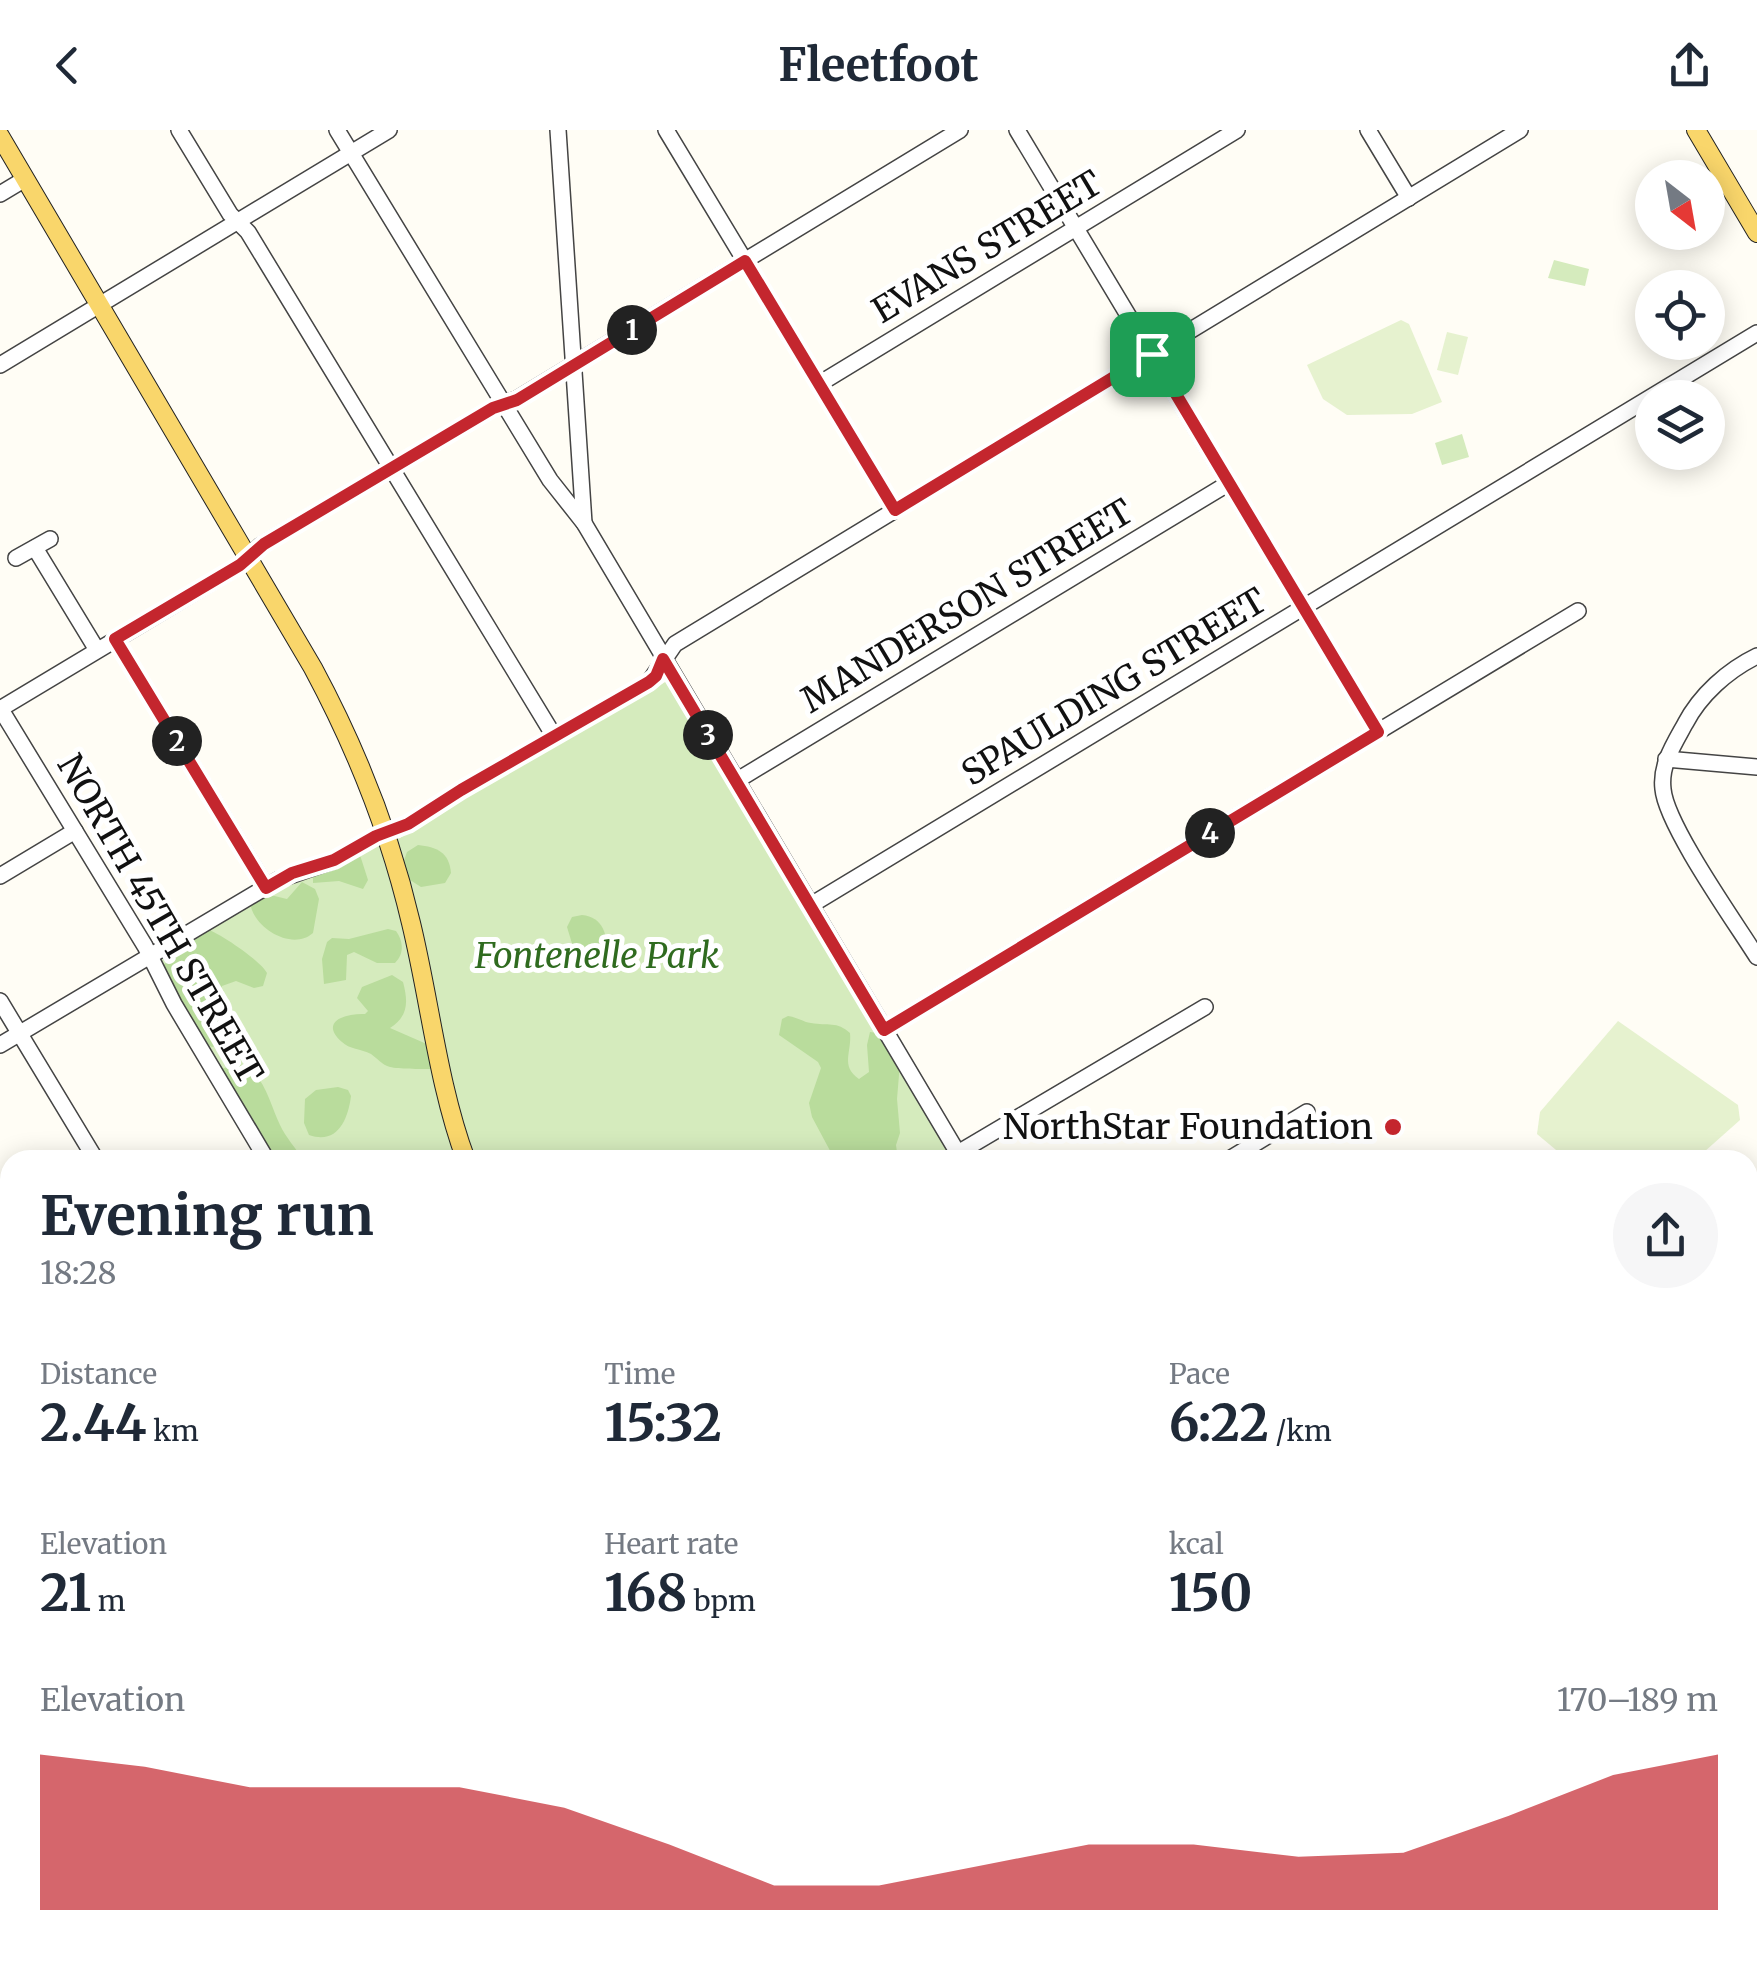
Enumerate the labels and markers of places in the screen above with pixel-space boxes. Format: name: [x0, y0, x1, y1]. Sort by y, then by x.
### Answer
pin: 1: [607, 305, 657, 355]
pin: [1110, 312, 1195, 397]
pin: 3: [683, 710, 733, 760]
pin: 2: [152, 716, 202, 766]
pin: 4: [1185, 808, 1235, 858]
place label: NorthStar Foundation: [1003, 1105, 1373, 1149]
marker: NorthStar Foundation: [1382, 1116, 1404, 1138]

